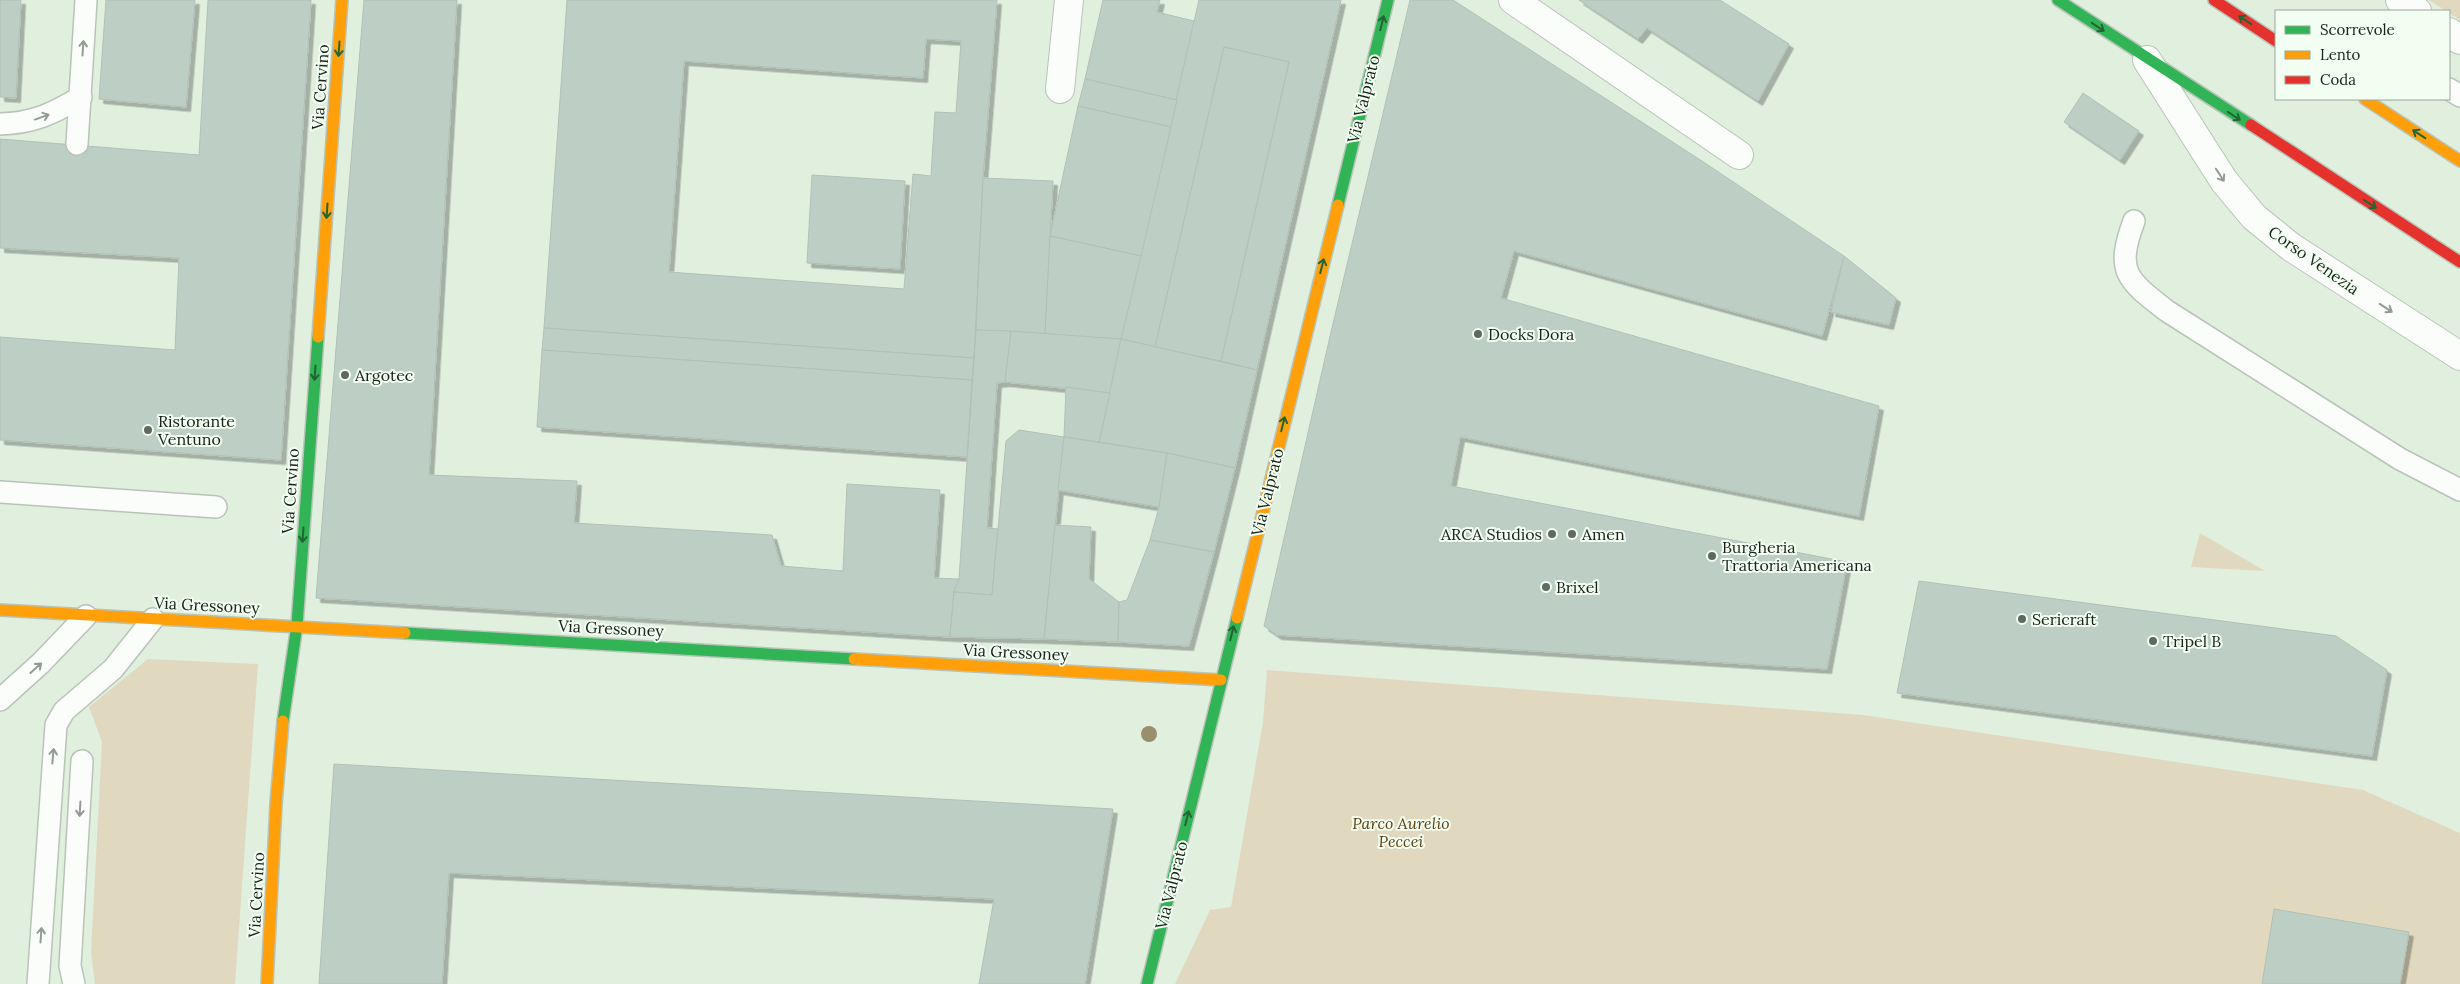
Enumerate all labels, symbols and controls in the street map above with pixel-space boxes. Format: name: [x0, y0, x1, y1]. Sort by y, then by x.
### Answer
legend: [2275, 10, 2450, 100]
one-way arrow: [2238, 15, 2252, 26]
one-way arrow: [1378, 16, 1387, 32]
text: Scorrevole: [2320, 20, 2395, 39]
one-way arrow: [2091, 22, 2105, 32]
one-way arrow: [334, 40, 343, 56]
one-way arrow: [79, 41, 88, 57]
street label: Via Cervino: [307, 44, 333, 131]
text: Lento: [2320, 45, 2361, 64]
street label: Via Valprato: [1342, 53, 1384, 146]
text: Coda: [2320, 70, 2356, 89]
one-way arrow: [2227, 111, 2241, 122]
one-way arrow: [34, 112, 50, 121]
one-way arrow: [2413, 129, 2427, 139]
one-way arrow: [2215, 167, 2225, 181]
one-way arrow: [2363, 200, 2377, 210]
one-way arrow: [322, 202, 332, 218]
street label: Corso Venezia: [2265, 221, 2363, 299]
one-way arrow: [1318, 258, 1327, 274]
one-way arrow: [2379, 303, 2393, 313]
place label: Docks Dora: [1488, 324, 1574, 344]
marker: Docks Dora: [1472, 328, 1484, 340]
one-way arrow: [311, 364, 320, 380]
place label: Argotec: [354, 365, 413, 385]
marker: Argotec: [339, 369, 351, 381]
place label: Ristorante Ventuno: [157, 411, 235, 449]
one-way arrow: [1279, 416, 1289, 432]
marker: Ristorante Ventuno: [142, 424, 154, 436]
street label: Via Valprato: [1246, 446, 1288, 539]
street label: Via Cervino: [277, 448, 303, 535]
place label: ARCA Studios: [1440, 524, 1542, 544]
place label: Amen: [1581, 524, 1625, 544]
one-way arrow: [299, 527, 308, 543]
marker: ARCA Studios: [1546, 528, 1558, 540]
marker: Amen: [1566, 528, 1578, 540]
place label: Burgheria Trattoria Americana: [1722, 537, 1872, 575]
marker: Burgheria Trattoria Americana: [1706, 550, 1718, 562]
place label: Brixel: [1556, 577, 1599, 597]
marker: Brixel: [1540, 581, 1552, 593]
street label: Via Gressoney: [153, 592, 261, 618]
place label: Sericraft: [2032, 609, 2097, 629]
marker: Sericraft: [2016, 613, 2028, 625]
street label: Via Gressoney: [557, 615, 665, 641]
one-way arrow: [1228, 625, 1237, 641]
place label: Tripel B: [2163, 631, 2221, 651]
marker: Tripel B: [2147, 635, 2159, 647]
street label: Via Gressoney: [962, 639, 1070, 665]
one-way arrow: [30, 662, 43, 674]
one-way arrow: [48, 748, 58, 764]
one-way arrow: [75, 801, 84, 817]
one-way arrow: [1183, 810, 1192, 826]
park label: Parco Aurelio Peccei: [1352, 813, 1450, 851]
street label: Via Valprato: [1150, 839, 1192, 932]
street label: Via Cervino: [244, 852, 268, 939]
one-way arrow: [36, 928, 45, 944]

